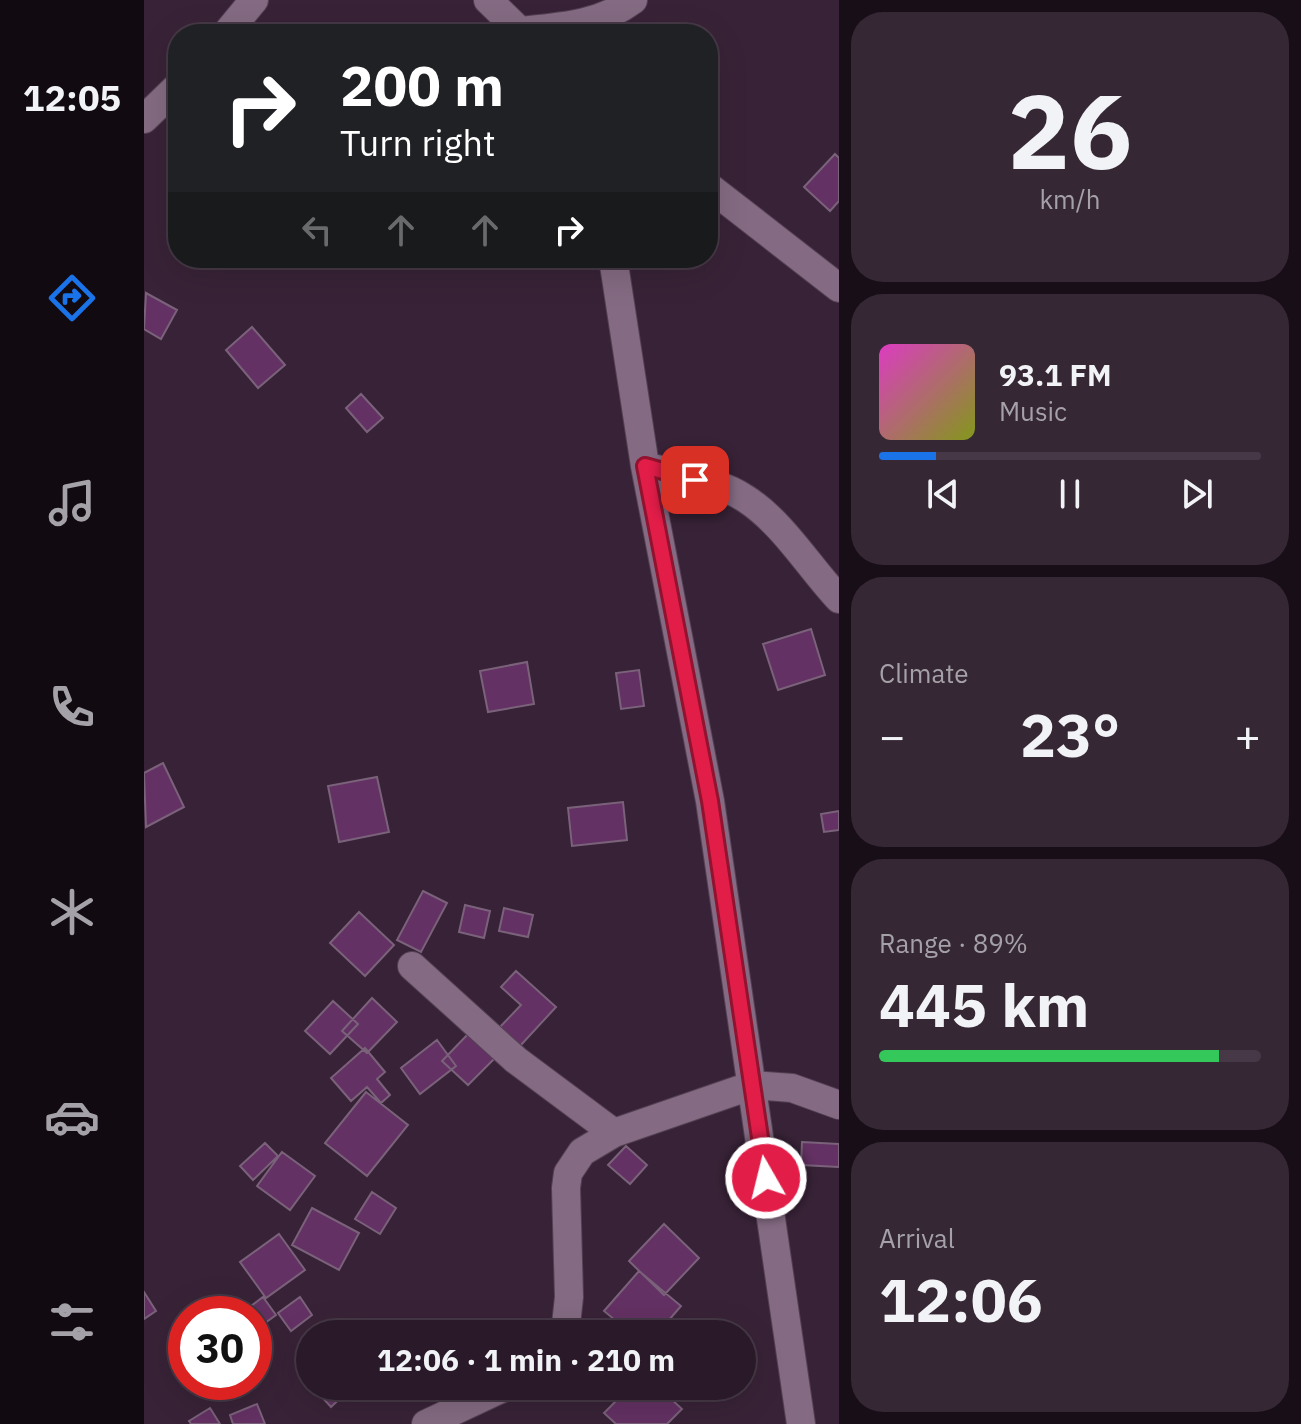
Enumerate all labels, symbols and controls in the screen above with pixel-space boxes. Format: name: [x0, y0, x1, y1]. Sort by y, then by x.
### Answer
text: 200 m: [340, 49, 504, 121]
icon: right: [208, 56, 312, 160]
text: 26: [1008, 62, 1132, 198]
text: 12:05: [23, 74, 121, 121]
text: Turn right: [340, 119, 496, 166]
text: km/h: [1039, 182, 1101, 216]
icon: left: [295, 208, 339, 252]
icon: ahead: [379, 208, 423, 252]
icon: ahead: [463, 208, 507, 252]
icon: right: [547, 208, 591, 252]
icon: directions: [44, 270, 100, 326]
text: 93.1 FM: [999, 355, 1112, 394]
text: Music: [999, 394, 1067, 428]
pin: [661, 446, 729, 514]
icon: arrive: [673, 458, 717, 502]
icon: previous: [921, 472, 965, 516]
icon: pause: [1048, 472, 1092, 516]
icon: next: [1175, 472, 1219, 516]
icon: music: [44, 475, 100, 531]
text: Climate: [879, 656, 969, 690]
icon: phone: [44, 679, 100, 735]
text: 23°: [1020, 695, 1120, 774]
text: −: [879, 707, 905, 764]
text: +: [1235, 707, 1261, 764]
icon: climate: [44, 884, 100, 940]
text: Range · 89%: [879, 926, 1028, 960]
text: 445 km: [879, 965, 1089, 1044]
icon: car: [44, 1089, 100, 1145]
position arrow: [724, 1136, 808, 1220]
text: Arrival: [879, 1221, 955, 1255]
text: 12:06: [879, 1260, 1043, 1339]
icon: filters: [44, 1294, 100, 1350]
speed limit sign: 30: [168, 1296, 272, 1400]
text: 12:06 · 1 min · 210 m: [377, 1340, 675, 1379]

